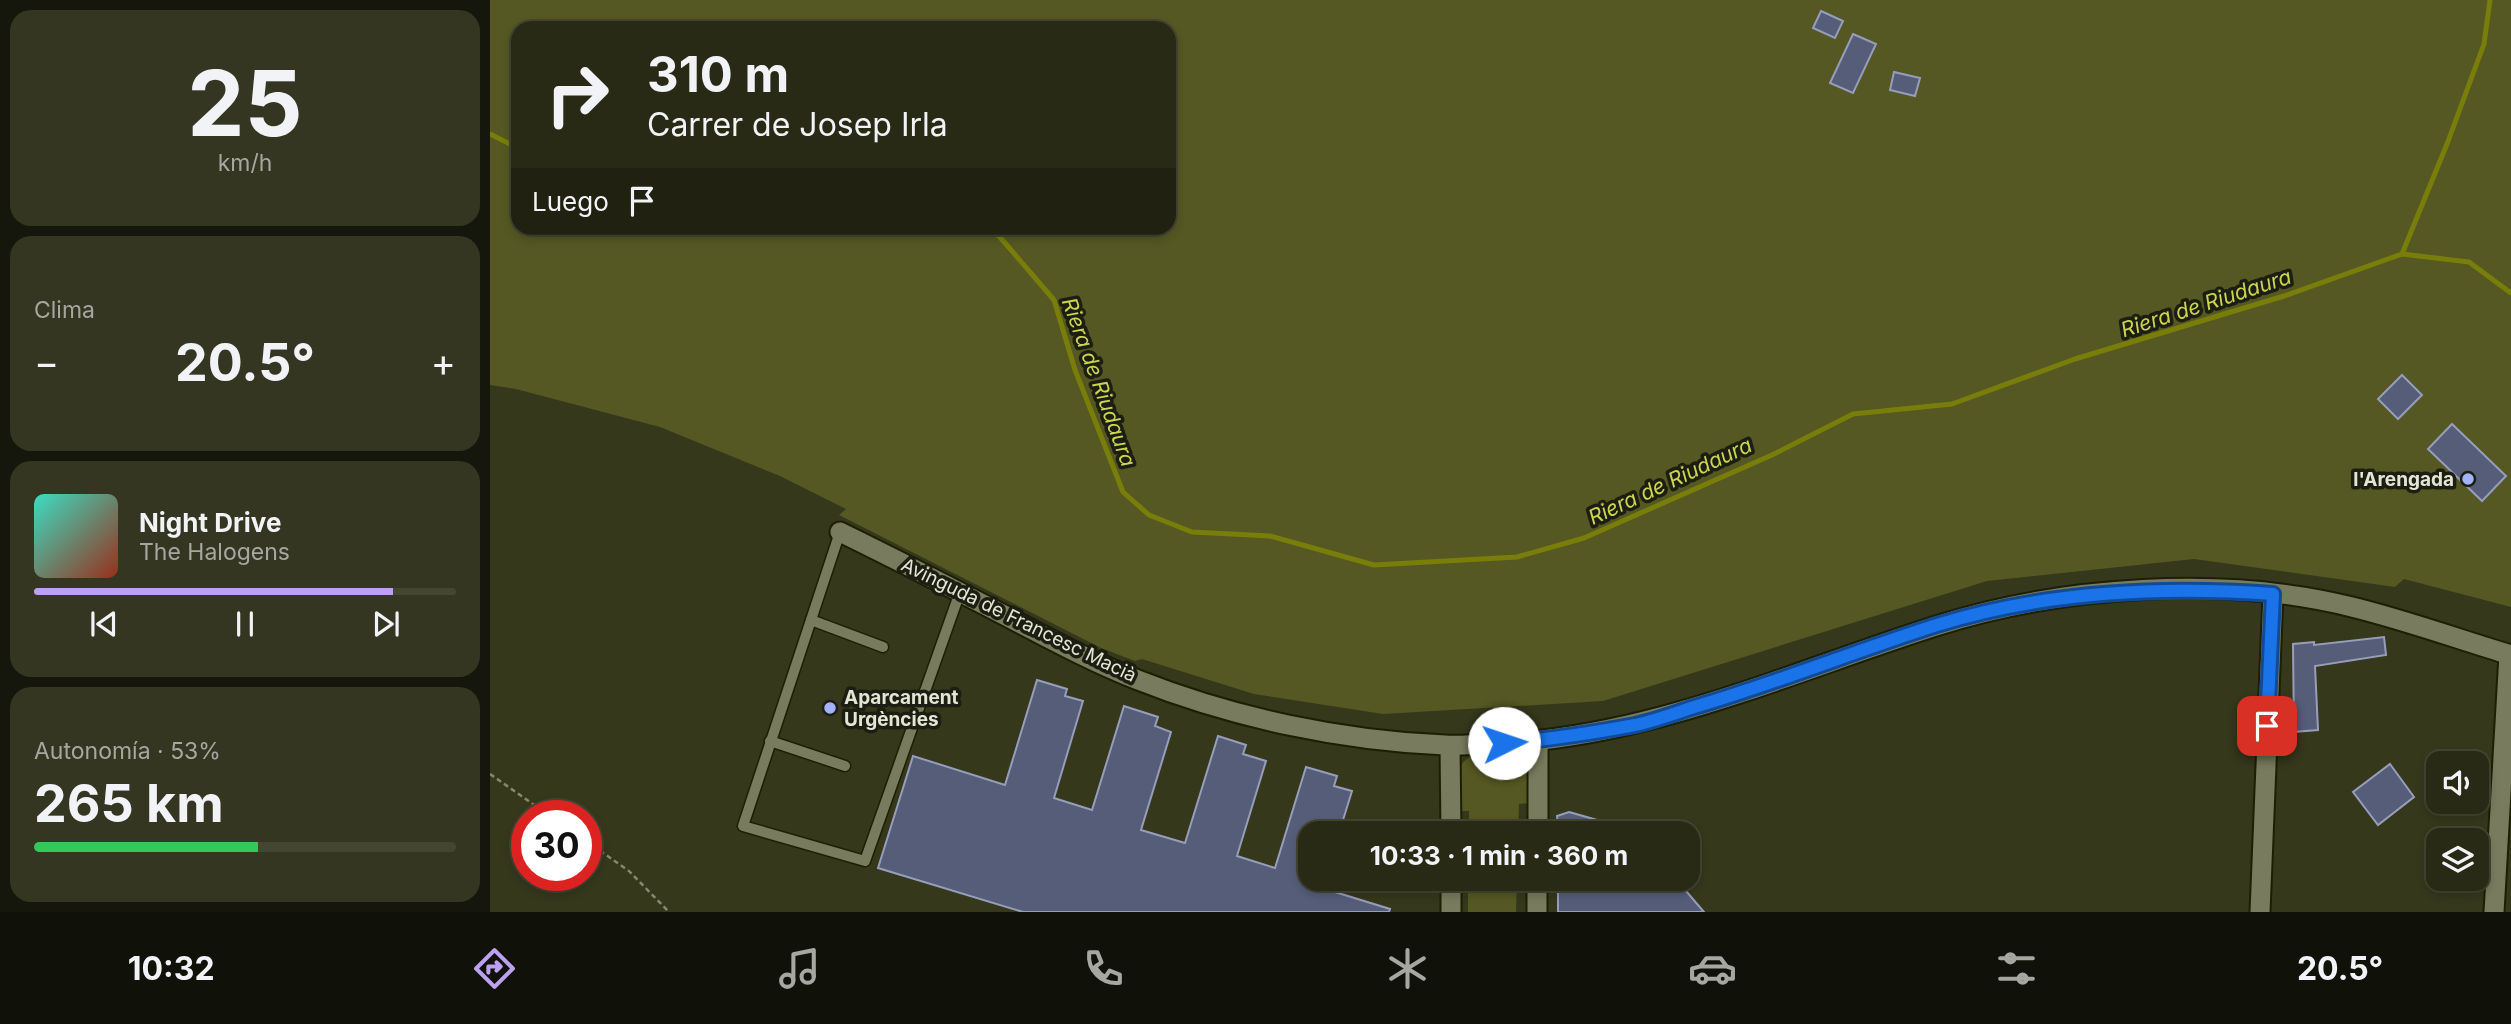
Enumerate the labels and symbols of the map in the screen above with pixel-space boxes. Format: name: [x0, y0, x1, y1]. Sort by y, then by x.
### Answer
water label: Riera de Riudaura: [2118, 264, 2294, 342]
water label: Riera de Riudaura: [1057, 294, 1141, 470]
water label: Riera de Riudaura: [1584, 432, 1756, 530]
place label: l'Arengada: [2353, 468, 2454, 491]
marker: l'Arengada: [2460, 471, 2476, 487]
street label: Avinguda de Francesc Macià: [898, 553, 1140, 687]
place label: Aparcament Urgències: [844, 686, 959, 731]
pin: [2237, 696, 2297, 756]
marker: Aparcament Urgències: [822, 700, 838, 716]
position arrow: [1467, 706, 1541, 780]
speed limit sign: 30: [511, 800, 602, 891]

